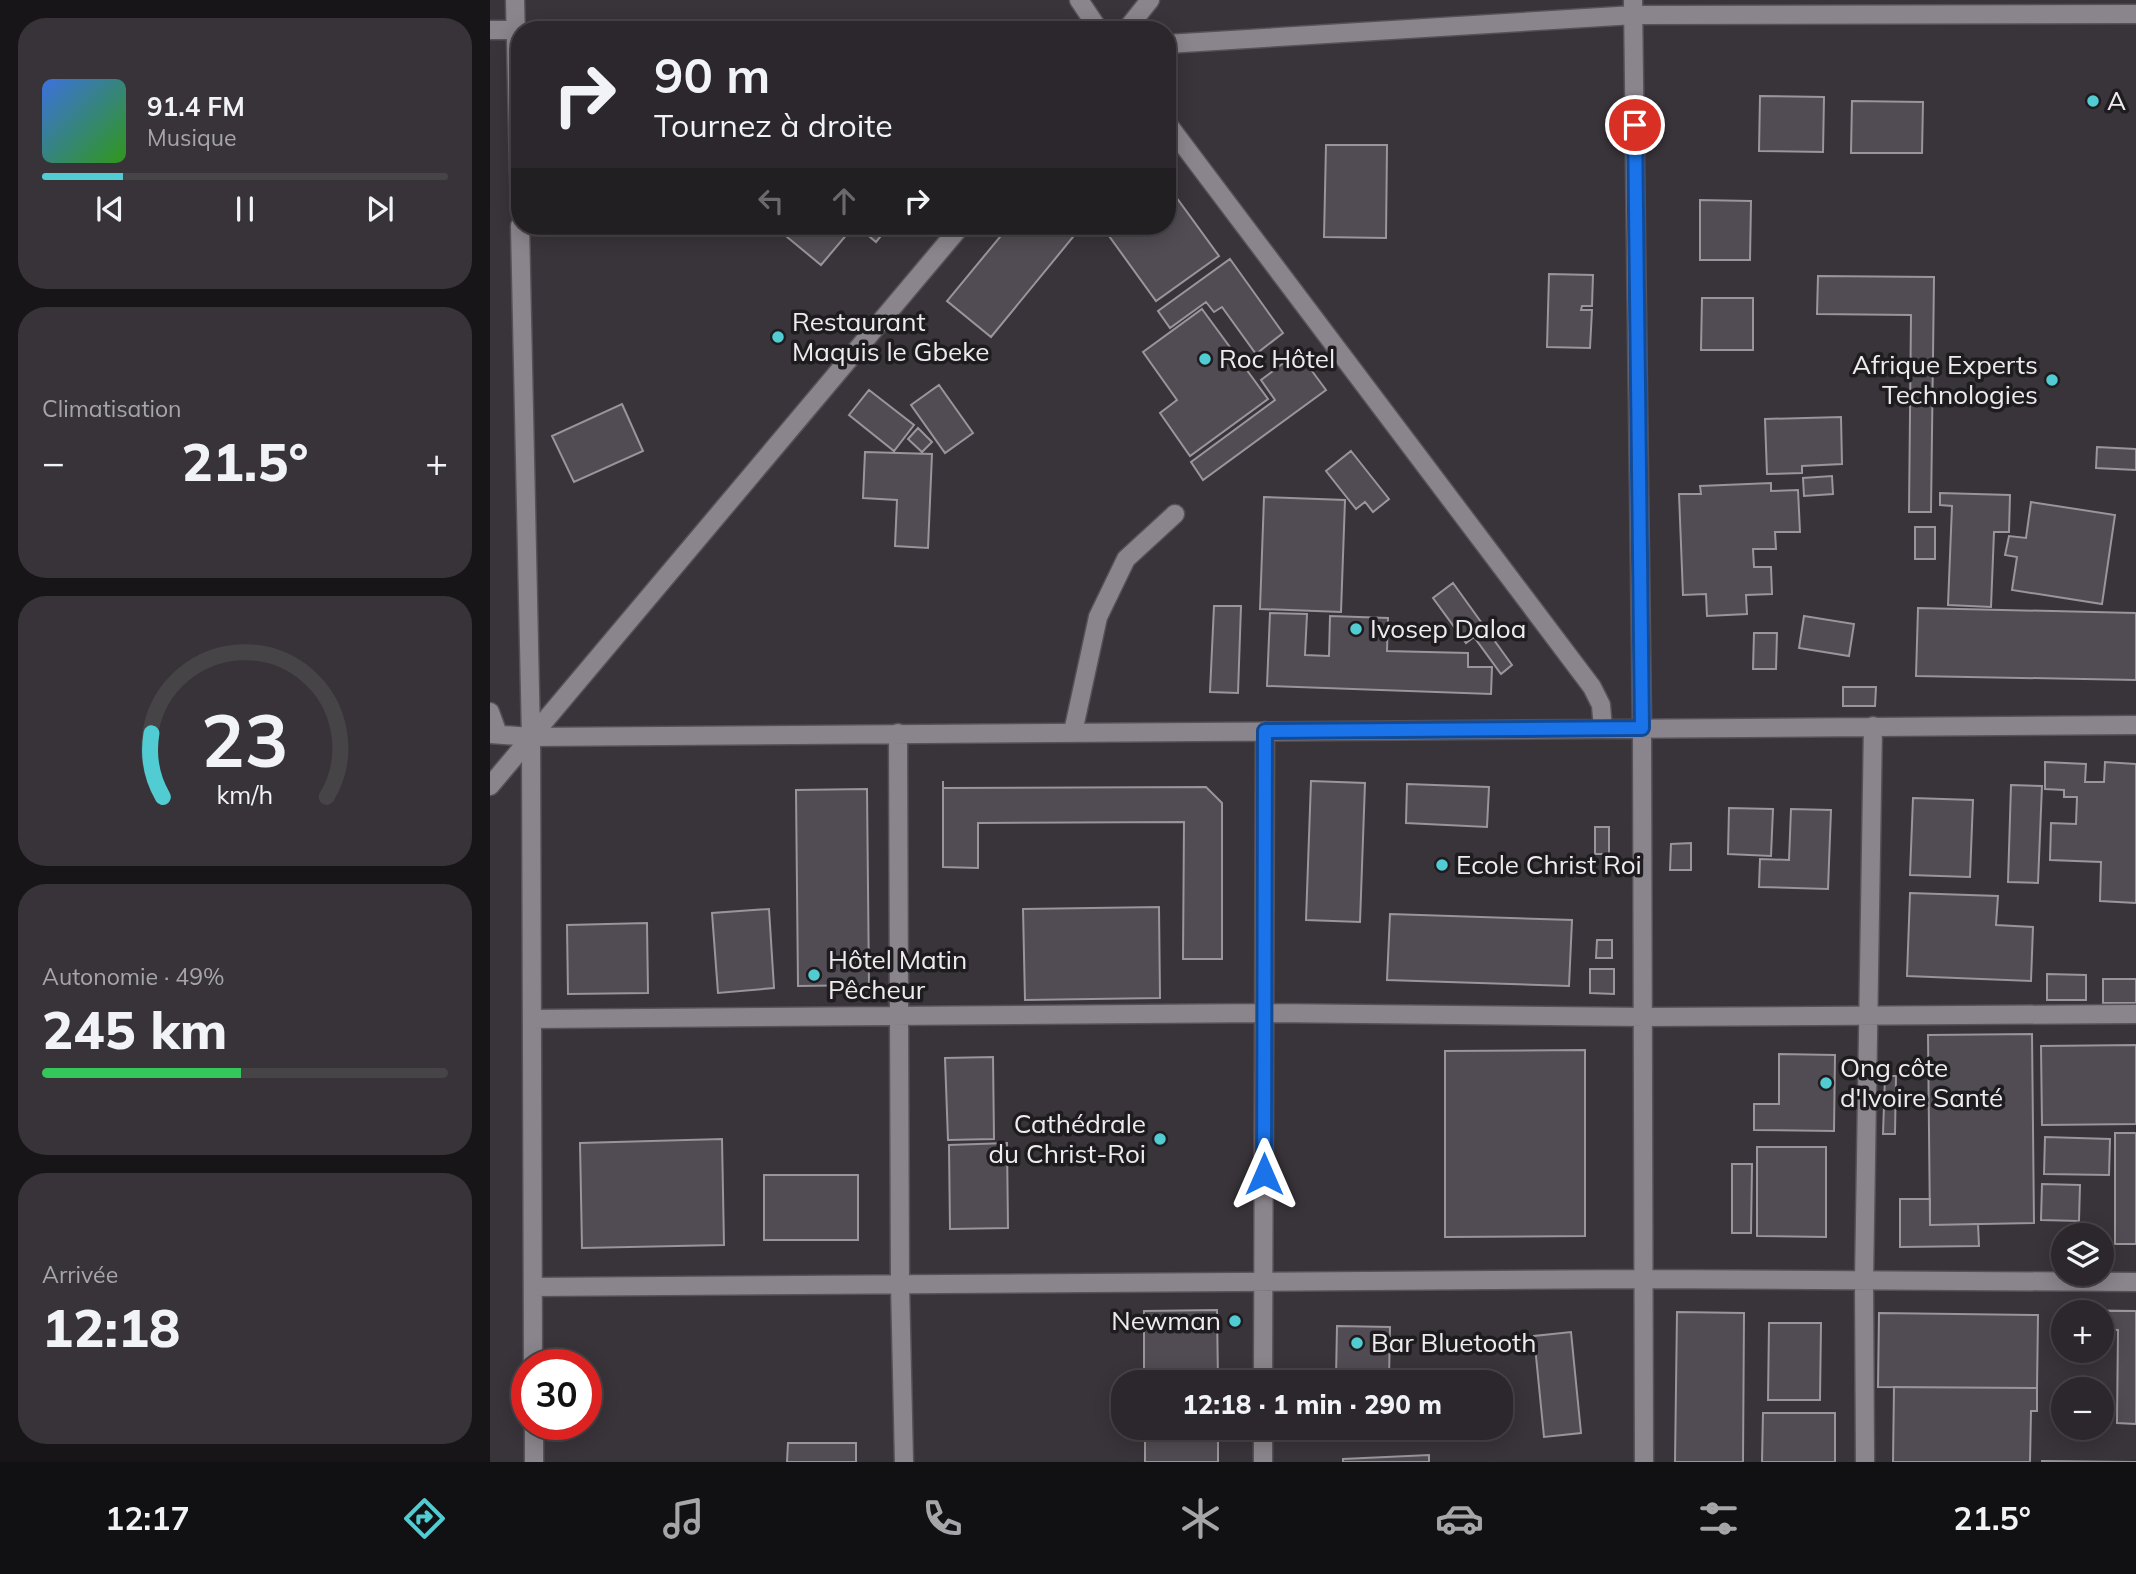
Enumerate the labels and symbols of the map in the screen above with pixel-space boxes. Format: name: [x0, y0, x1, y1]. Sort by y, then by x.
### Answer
place label: A: [2107, 84, 2126, 117]
marker: A: [2085, 93, 2101, 109]
pin: [1605, 95, 1665, 155]
place label: Restaurant Maquis le Gbeke: [792, 305, 989, 368]
marker: Restaurant Maquis le Gbeke: [770, 329, 786, 345]
place label: Roc Hôtel: [1219, 342, 1335, 375]
place label: Afrique Experts Technologies: [1852, 348, 2038, 411]
marker: Roc Hôtel: [1197, 351, 1213, 367]
marker: Afrique Experts Technologies: [2044, 372, 2060, 388]
place label: Ivosep Daloa: [1370, 612, 1526, 645]
marker: Ivosep Daloa: [1348, 621, 1364, 637]
place label: Ecole Christ Roi: [1456, 848, 1642, 881]
marker: Ecole Christ Roi: [1434, 857, 1450, 873]
place label: Hôtel Matin Pêcheur: [828, 943, 967, 1006]
marker: Hôtel Matin Pêcheur: [806, 967, 822, 983]
place label: Ong côte d'Ivoire Santé: [1840, 1051, 2003, 1114]
marker: Ong côte d'Ivoire Santé: [1818, 1075, 1834, 1091]
place label: Cathédrale du Christ-Roi: [989, 1107, 1146, 1170]
marker: Cathédrale du Christ-Roi: [1152, 1131, 1168, 1147]
position arrow: [1227, 1137, 1301, 1211]
place label: Newman: [1111, 1304, 1221, 1337]
marker: Newman: [1227, 1313, 1243, 1329]
place label: Bar Bluetooth: [1371, 1326, 1536, 1359]
marker: Bar Bluetooth: [1349, 1335, 1365, 1351]
speed limit sign: 30: [511, 1349, 602, 1440]

